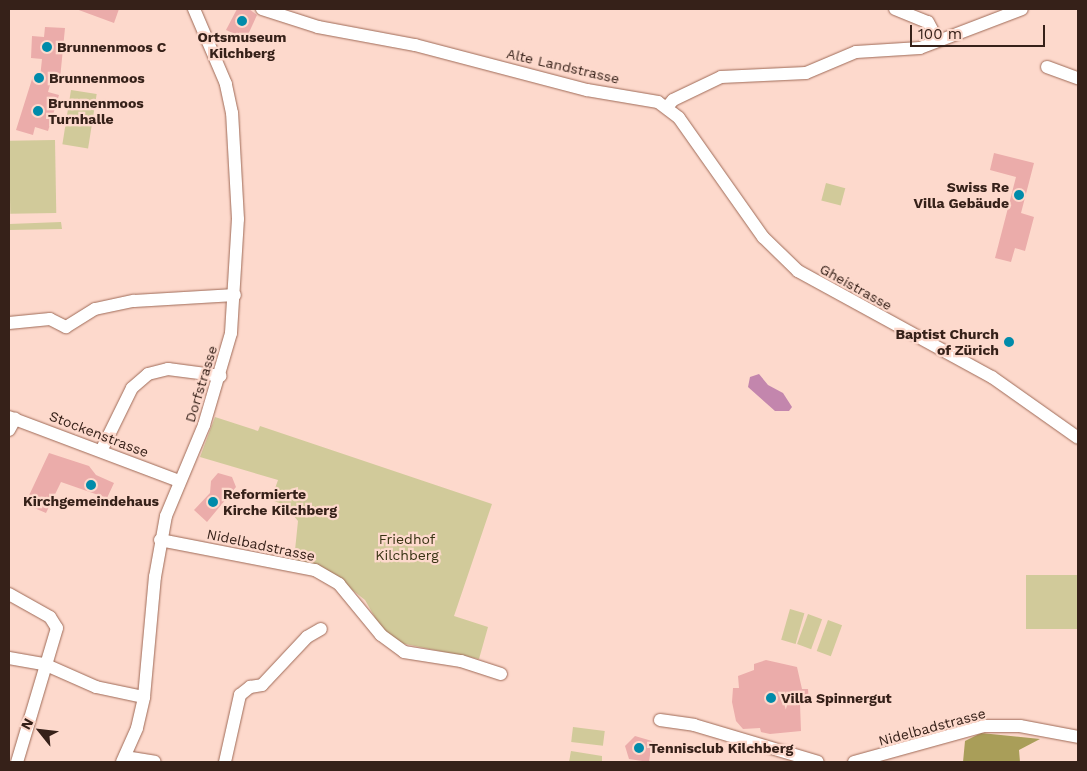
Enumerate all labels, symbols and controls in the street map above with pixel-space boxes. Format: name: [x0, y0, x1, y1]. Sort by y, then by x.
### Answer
marker: Ortsmuseum Kilchberg: [236, 15, 248, 27]
scale bar: [912, 15, 1047, 47]
text: 100 m: [918, 25, 962, 43]
place label: Ortsmuseum Kilchberg: [198, 29, 286, 62]
place label: Brunnenmoos C: [57, 39, 166, 55]
marker: Brunnenmoos C: [41, 41, 53, 53]
street label: Alte Landstrasse: [505, 45, 621, 87]
place label: Brunnenmoos: [49, 70, 145, 86]
marker: Brunnenmoos: [33, 72, 45, 84]
place label: Brunnenmoos Turnhalle: [48, 95, 144, 128]
marker: Brunnenmoos Turnhalle: [32, 105, 44, 117]
place label: Swiss Re Villa Gebäude: [913, 179, 1009, 212]
marker: Swiss Re Villa Gebäude: [1013, 189, 1025, 201]
street label: Gheistrasse: [817, 260, 895, 314]
place label: Baptist Church of Zürich: [895, 326, 999, 358]
marker: Baptist Church of Zürich: [1003, 336, 1015, 348]
street label: Dorfstrasse: [181, 344, 221, 424]
street label: Stockenstrasse: [47, 407, 151, 461]
marker: Kirchgemeindehaus: [85, 479, 97, 491]
place label: Reformierte Kirche Kilchberg: [223, 486, 337, 518]
place label: Kirchgemeindehaus: [23, 493, 159, 509]
marker: Reformierte Kirche Kilchberg: [207, 496, 219, 508]
street label: Nidelbadstrasse: [205, 525, 317, 565]
park label: Friedhof Kilchberg: [375, 531, 439, 564]
place label: Villa Spinnergut: [781, 690, 892, 706]
marker: Villa Spinnergut: [765, 692, 777, 704]
street label: Nidelbadstrasse: [877, 705, 987, 749]
north arrow: [15, 706, 65, 756]
text: N: [17, 715, 36, 732]
place label: Tennisclub Kilchberg: [649, 740, 793, 756]
marker: Tennisclub Kilchberg: [633, 742, 645, 754]

